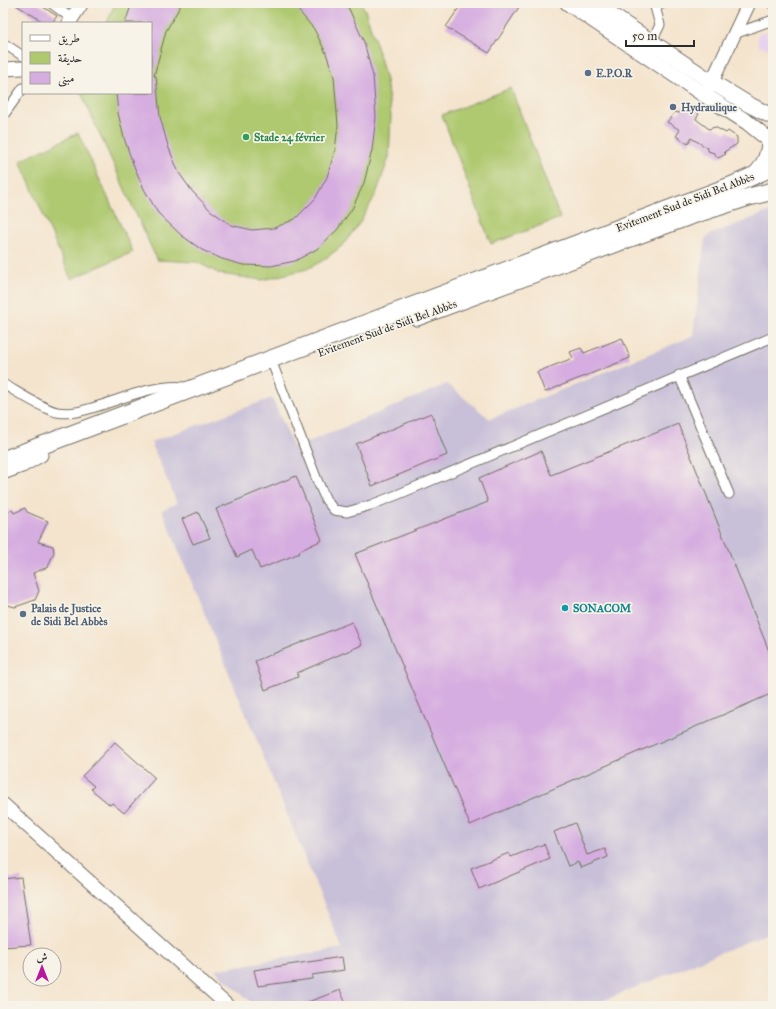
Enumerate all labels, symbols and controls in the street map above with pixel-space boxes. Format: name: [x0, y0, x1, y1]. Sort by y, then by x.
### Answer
legend: [22, 22, 152, 94]
scale bar: [626, 22, 694, 48]
text: 50 m: [632, 29, 657, 43]
text: طريق: [58, 31, 80, 46]
text: حديقة: [58, 51, 82, 66]
place label: E.P.O.R: [596, 67, 633, 80]
marker: E.P.O.R: [583, 68, 593, 78]
text: مبنى: [58, 71, 74, 87]
place label: Hydraulique: [681, 101, 738, 115]
marker: Hydraulique: [668, 102, 678, 112]
place label: Stade 24 février: [254, 131, 325, 145]
marker: Stade 24 février: [241, 132, 251, 142]
street label: Evitement Sud de Sidi Bel Abbès: [614, 170, 756, 235]
street label: Evitement Sud de Sidi Bel Abbès: [316, 297, 458, 360]
place label: Palais de Justice de Sidi Bel Abbès: [31, 602, 108, 628]
place label: SONACOM: [573, 602, 632, 615]
marker: SONACOM: [560, 603, 570, 613]
marker: Palais de Justice de Sidi Bel Abbès: [18, 609, 28, 619]
north arrow: [22, 947, 62, 987]
text: ش: [37, 951, 48, 964]

